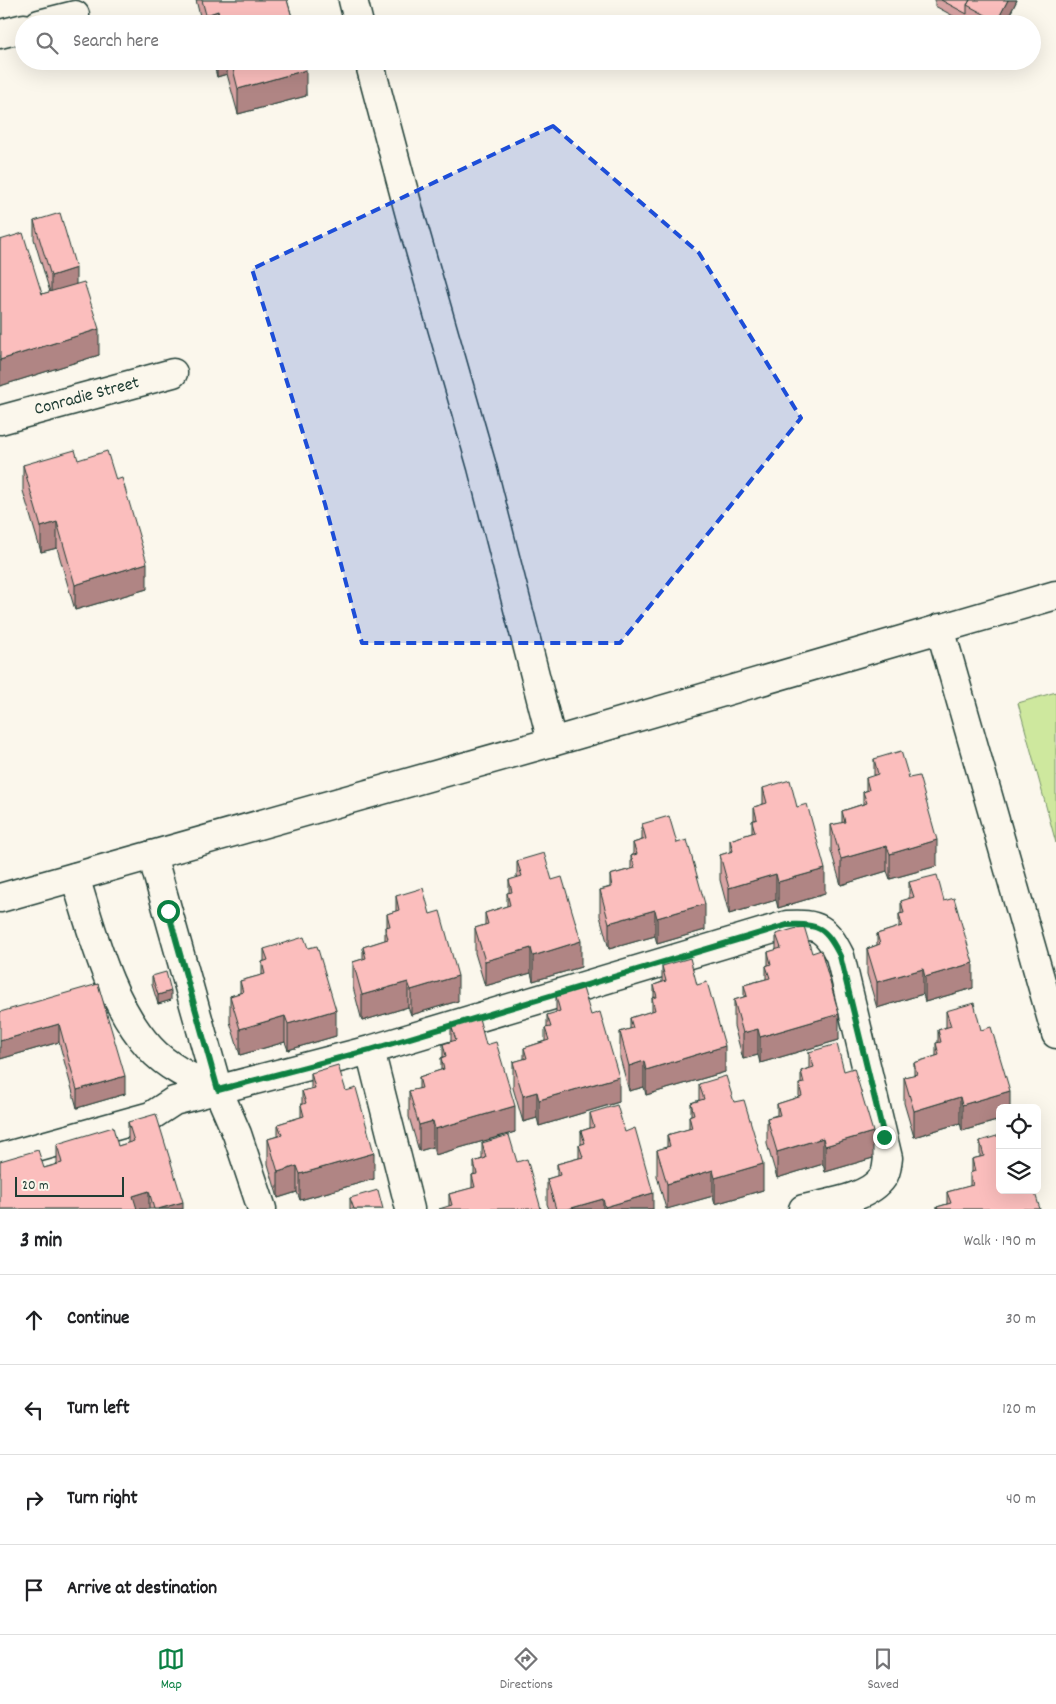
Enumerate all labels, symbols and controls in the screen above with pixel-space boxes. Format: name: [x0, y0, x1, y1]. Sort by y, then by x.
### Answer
search box: [15, 15, 1041, 70]
icon: search: [33, 29, 61, 57]
text: Search here: [73, 29, 159, 56]
street label: Conradie Street: [32, 371, 143, 423]
route start: [157, 900, 180, 923]
map controls: [996, 1104, 1041, 1194]
button: locate: [996, 1104, 1041, 1149]
route end: [873, 1126, 896, 1149]
button: layers: [996, 1149, 1041, 1194]
scale bar: [15, 1174, 124, 1197]
text: 20 m: [22, 1176, 49, 1196]
text: 3 min: [20, 1227, 62, 1257]
text: Walk · 190 m: [964, 1230, 1036, 1253]
icon: ahead: [20, 1306, 48, 1334]
text: Continue: [67, 1306, 129, 1333]
text: 30 m: [1006, 1308, 1036, 1331]
icon: left: [20, 1396, 48, 1424]
text: Turn left: [67, 1396, 130, 1423]
text: 120 m: [1002, 1398, 1036, 1421]
icon: right: [20, 1486, 48, 1514]
text: Turn right: [67, 1486, 138, 1513]
text: 40 m: [1006, 1488, 1036, 1511]
icon: arrive: [20, 1576, 48, 1604]
text: Arrive at destination: [67, 1576, 217, 1603]
tab: Map: [157, 1645, 185, 1695]
tab: Directions: [500, 1645, 553, 1695]
tab: Saved: [867, 1645, 899, 1695]

